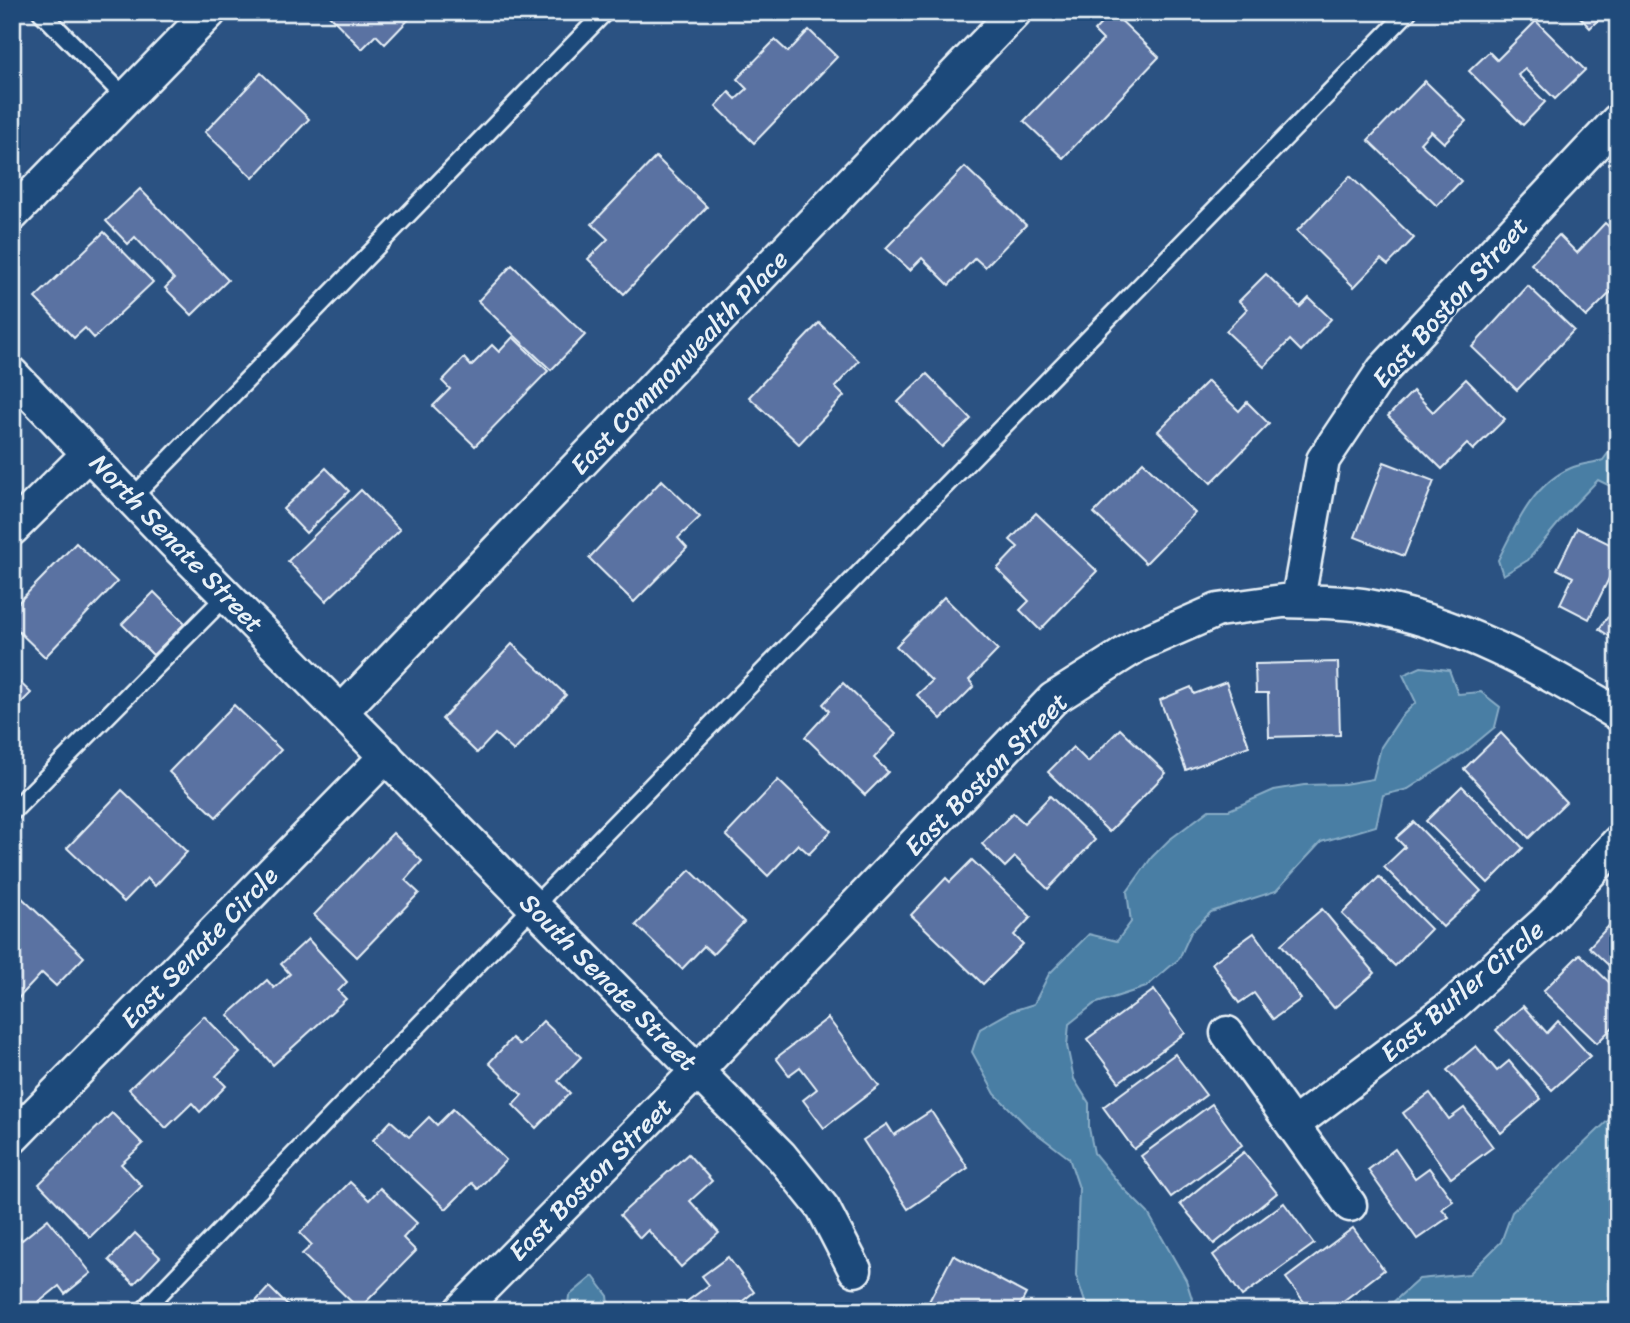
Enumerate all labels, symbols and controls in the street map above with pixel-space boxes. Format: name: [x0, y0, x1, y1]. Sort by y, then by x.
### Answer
street label: East Boston Street: [1360, 205, 1540, 399]
street label: East Commonwealth Place: [558, 238, 800, 486]
street label: North Senate Street: [78, 442, 276, 644]
street label: East Boston Street: [893, 681, 1079, 867]
street label: East Senate Circle: [109, 854, 290, 1040]
street label: South Senate Street: [508, 881, 710, 1083]
street label: East Butler Circle: [1369, 908, 1555, 1074]
street label: East Boston Street: [497, 1086, 683, 1272]

